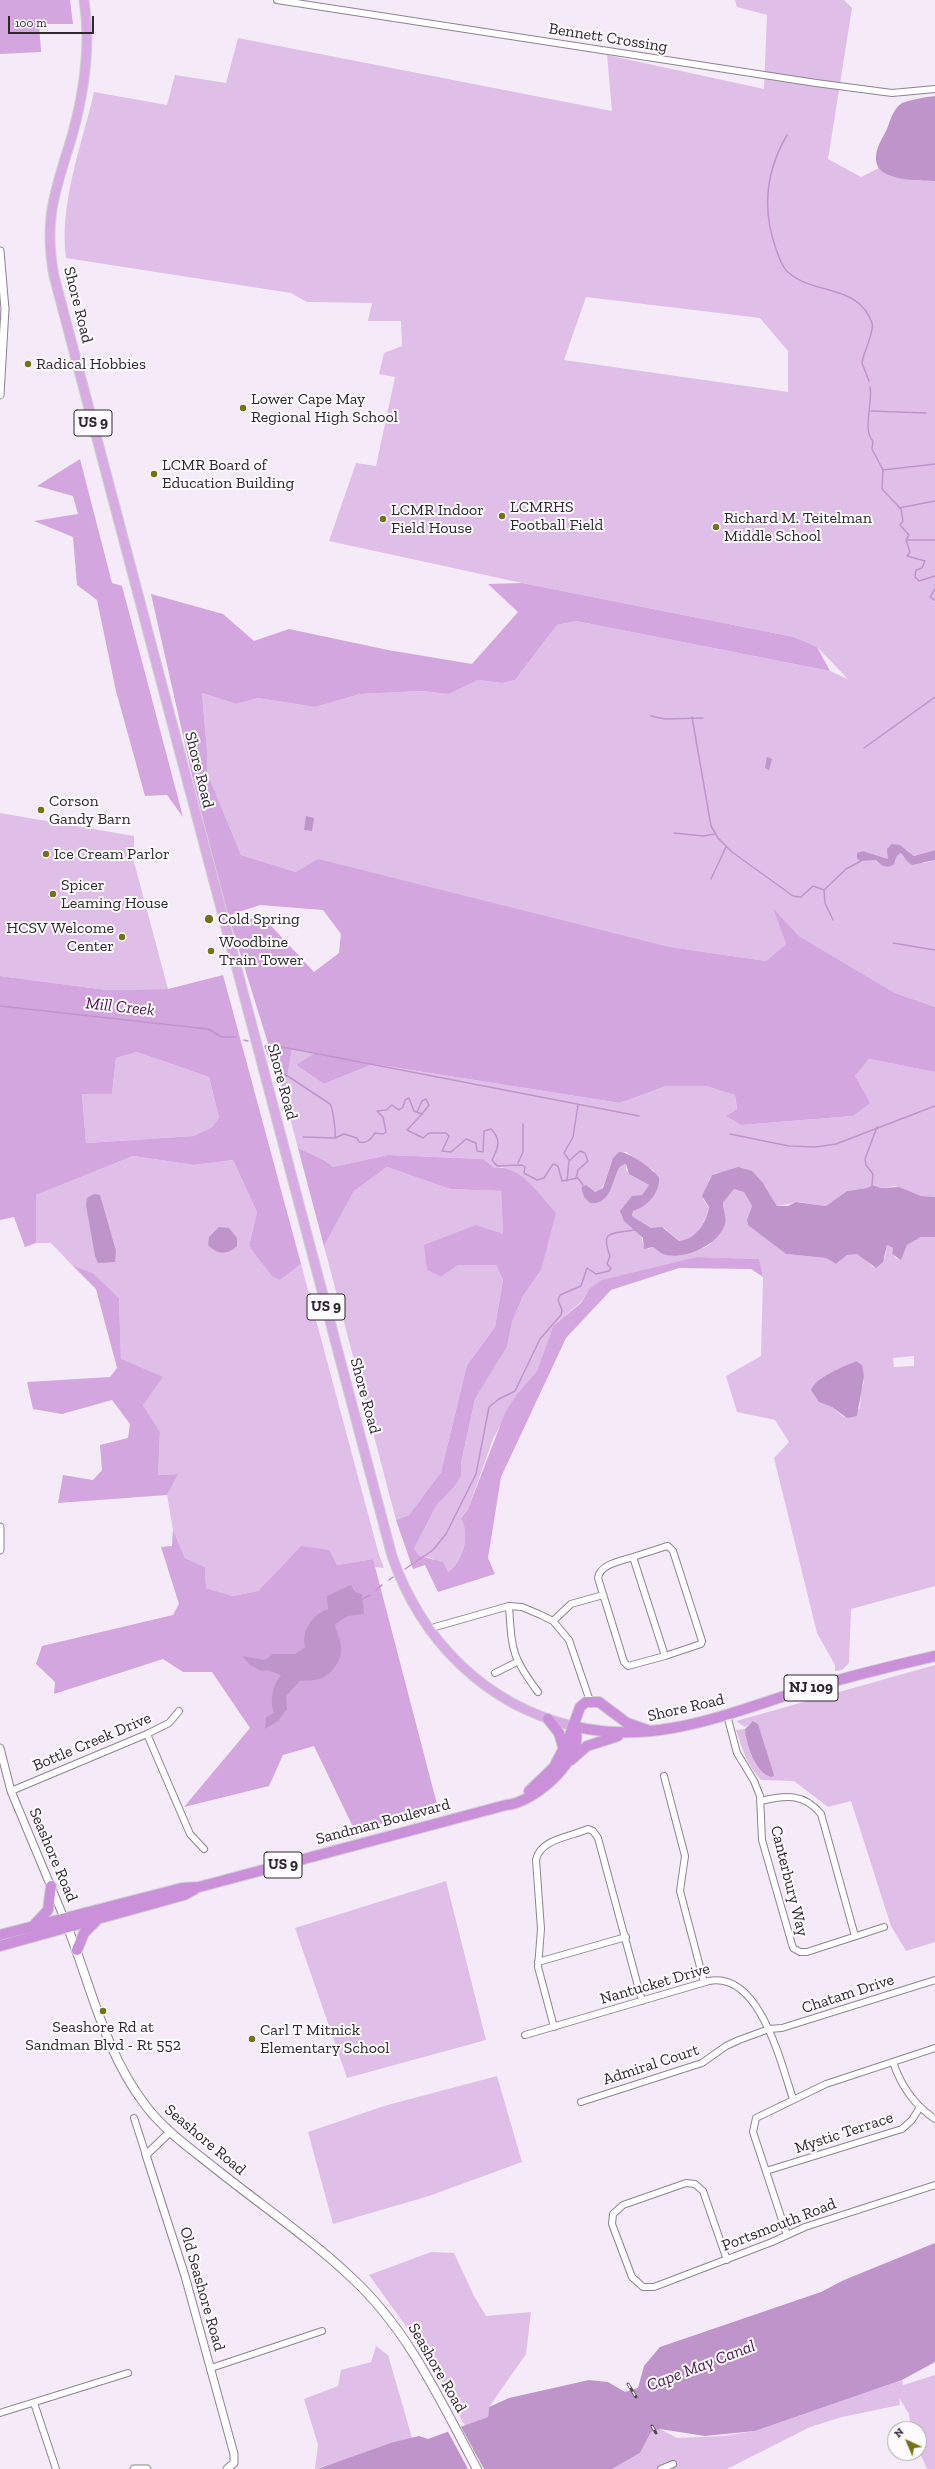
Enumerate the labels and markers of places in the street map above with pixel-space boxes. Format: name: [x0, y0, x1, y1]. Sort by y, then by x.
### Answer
place label: Radical Hobbies: [36, 354, 146, 374]
marker: Radical Hobbies: [23, 359, 33, 369]
place label: Lower Cape May Regional High School: [251, 389, 398, 427]
marker: Lower Cape May Regional High School: [238, 403, 248, 413]
place label: LCMR Board of Education Building: [162, 455, 294, 493]
marker: LCMR Board of Education Building: [149, 469, 159, 479]
place label: LCMRHS Football Field: [510, 497, 603, 535]
place label: LCMR Indoor Field House: [391, 500, 484, 538]
place label: Richard M. Teitelman Middle School: [724, 508, 872, 546]
marker: LCMRHS Football Field: [497, 511, 507, 521]
marker: LCMR Indoor Field House: [378, 514, 388, 524]
marker: Richard M. Teitelman Middle School: [711, 522, 721, 532]
place label: Corson Gandy Barn: [49, 791, 131, 829]
marker: Corson Gandy Barn: [36, 805, 46, 815]
place label: Ice Cream Parlor: [54, 844, 170, 864]
marker: Ice Cream Parlor: [41, 849, 51, 859]
place label: Spicer Leaming House: [61, 875, 168, 913]
marker: Spicer Leaming House: [48, 889, 58, 899]
place label: Cold Spring: [218, 909, 300, 929]
marker: Cold Spring: [203, 913, 215, 925]
place label: HCSV Welcome Center: [6, 918, 114, 956]
marker: HCSV Welcome Center: [117, 932, 127, 942]
place label: Woodbine Train Tower: [219, 932, 304, 970]
marker: Woodbine Train Tower: [206, 946, 216, 956]
marker: Seashore Rd at Sandman Blvd - Rt 552: [98, 2006, 108, 2016]
place label: Seashore Rd at Sandman Blvd - Rt 552: [25, 2017, 181, 2055]
place label: Carl T Mitnick Elementary School: [260, 2020, 389, 2058]
marker: Carl T Mitnick Elementary School: [247, 2034, 257, 2044]

